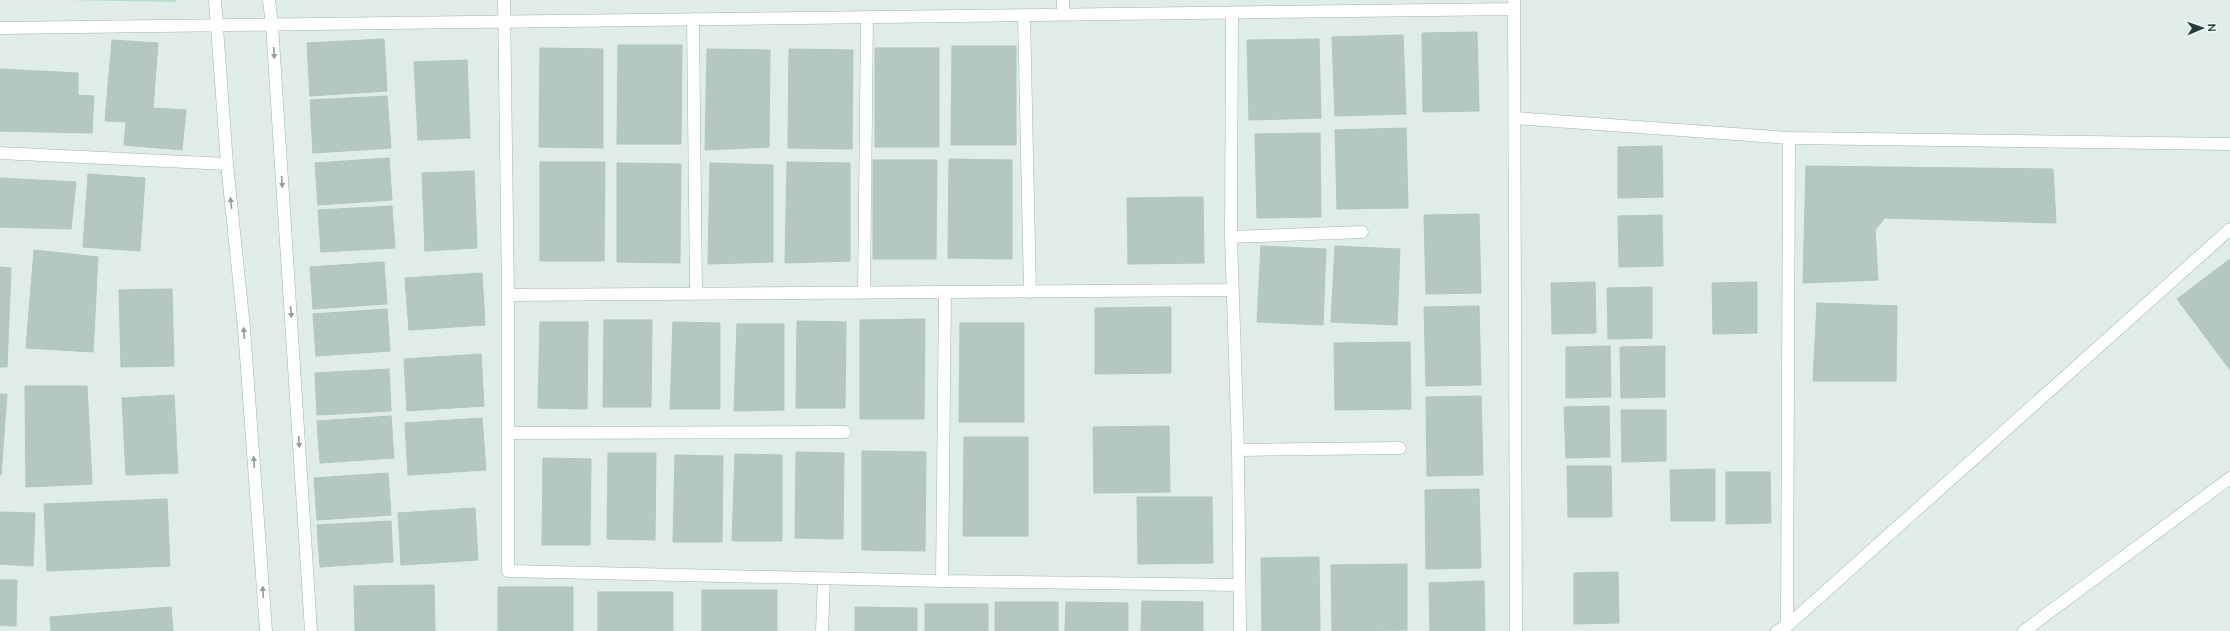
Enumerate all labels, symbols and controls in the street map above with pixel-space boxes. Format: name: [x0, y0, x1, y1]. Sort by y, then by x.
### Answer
north arrow: [2182, 8, 2222, 48]
text: N: [2204, 23, 2219, 32]
one-way arrow: [271, 47, 278, 59]
one-way arrow: [279, 176, 286, 188]
one-way arrow: [228, 197, 235, 209]
one-way arrow: [287, 306, 294, 318]
one-way arrow: [241, 327, 248, 339]
one-way arrow: [295, 436, 302, 448]
one-way arrow: [250, 456, 257, 468]
one-way arrow: [260, 586, 267, 598]

